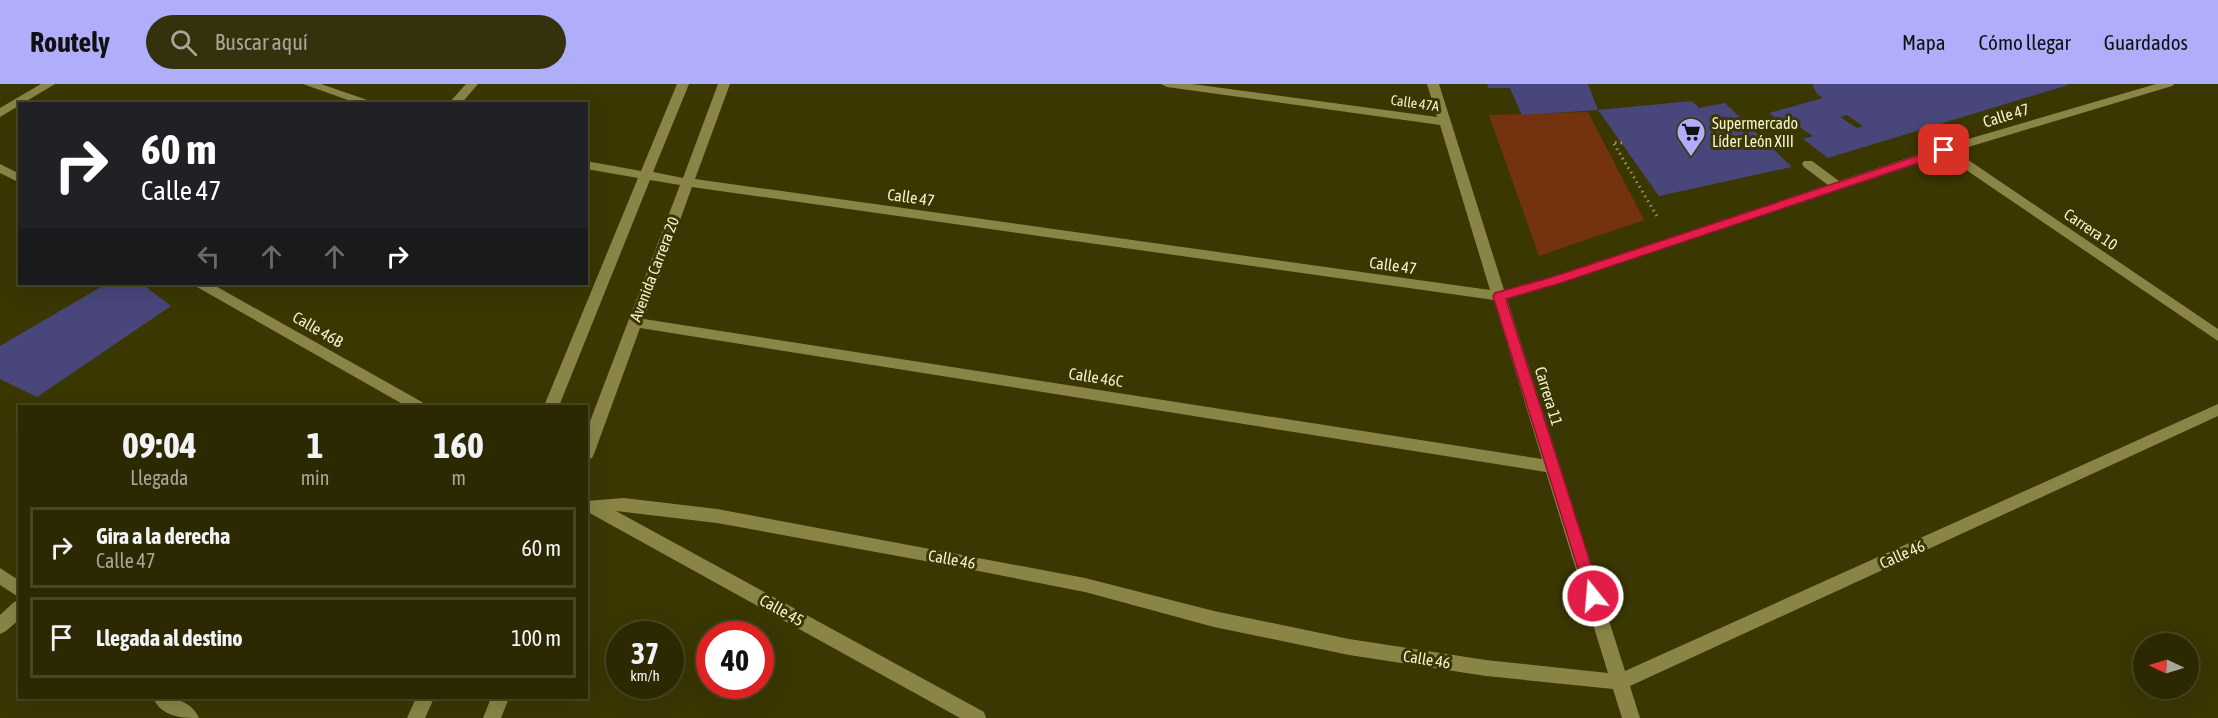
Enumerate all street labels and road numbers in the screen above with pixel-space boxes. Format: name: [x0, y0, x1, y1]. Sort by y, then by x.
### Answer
street label: Calle 47A: [1390, 92, 1440, 114]
street label: Calle 47: [1981, 99, 2031, 131]
street label: Calle 47: [886, 185, 936, 209]
street label: Carrera 10: [2061, 205, 2121, 253]
street label: Avenida Carrera 20: [626, 214, 682, 324]
street label: Calle 47: [1368, 253, 1418, 277]
street label: Calle 46B: [290, 307, 347, 351]
street label: Calle 46C: [1068, 364, 1124, 390]
street label: Carrera 11: [1532, 364, 1566, 428]
street label: Calle 46: [1877, 536, 1927, 572]
street label: Calle 46: [927, 546, 977, 572]
street label: Calle 45: [757, 591, 807, 629]
street label: Calle 46: [1402, 646, 1452, 672]

